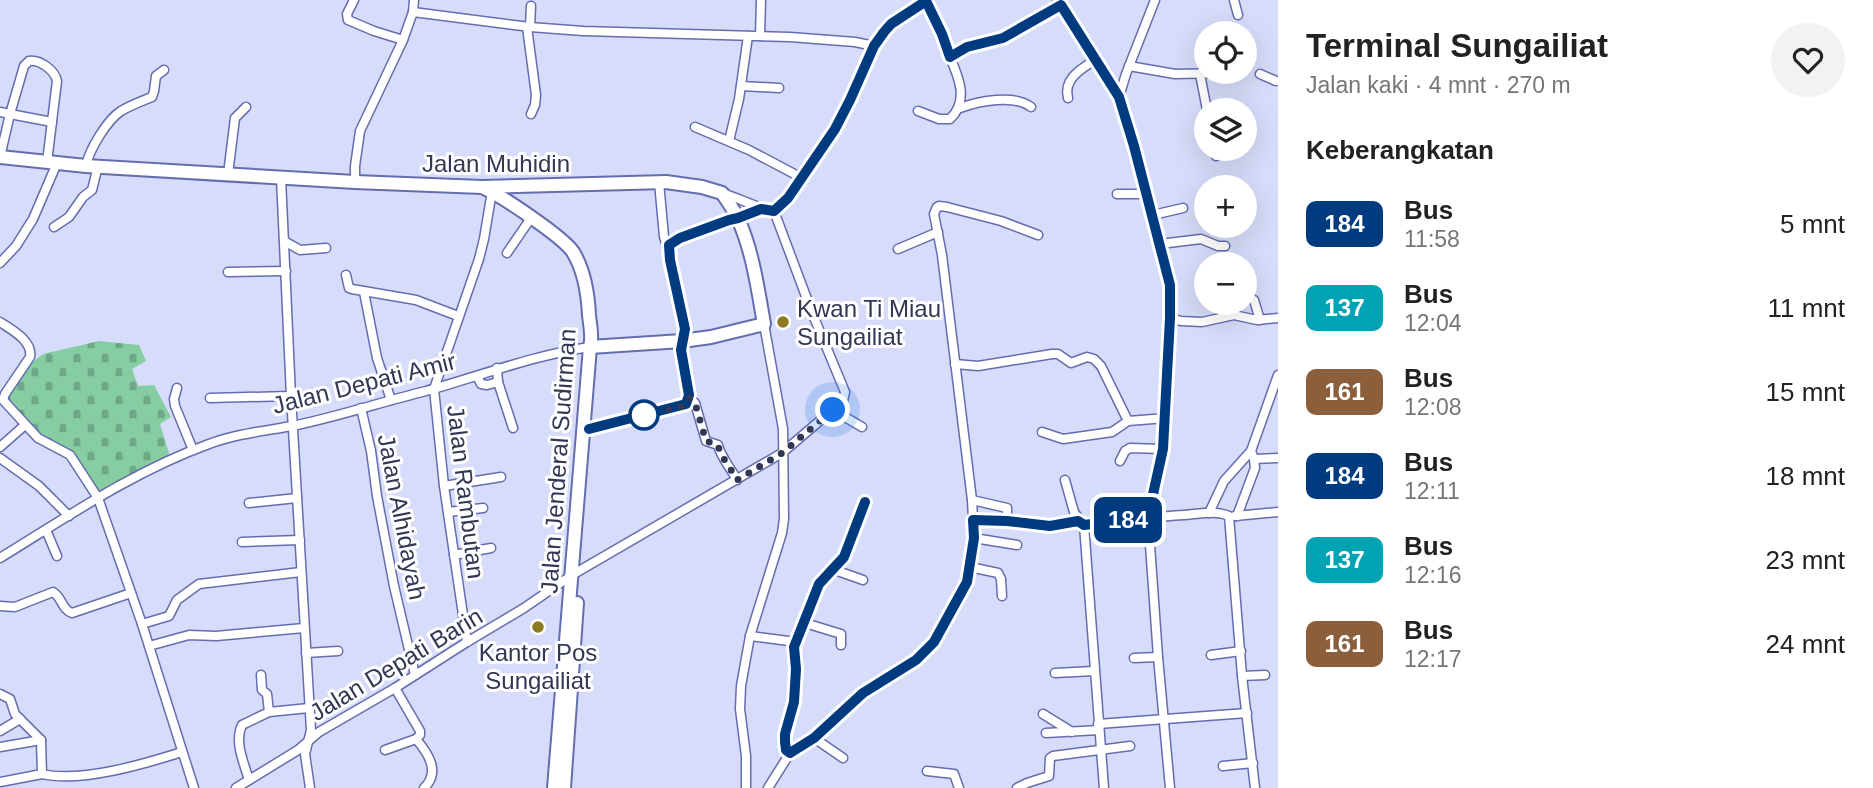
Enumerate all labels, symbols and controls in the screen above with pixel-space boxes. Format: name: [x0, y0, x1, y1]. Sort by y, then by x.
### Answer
map controls: [1194, 21, 1257, 315]
button: locate: [1194, 21, 1257, 84]
button: heart: [1771, 23, 1845, 97]
text: Terminal Sungailiat: [1306, 27, 1608, 64]
text: Jalan kaki · 4 mnt · 270 m: [1306, 72, 1571, 98]
button: layers: [1194, 98, 1257, 161]
text: Keberangkatan: [1306, 135, 1494, 165]
street label: Jalan Muhidin: [422, 150, 570, 177]
button: +: [1194, 175, 1257, 238]
text: Bus: [1404, 195, 1453, 225]
text: 5 mnt: [1780, 209, 1845, 239]
text: 184: [1324, 210, 1365, 237]
text: 11:58: [1404, 226, 1460, 252]
button: −: [1194, 252, 1257, 315]
text: Bus: [1404, 279, 1453, 309]
text: 11 mnt: [1767, 293, 1845, 323]
text: 137: [1324, 294, 1365, 321]
place label: Kwan Ti Miau Sungailiat: [797, 295, 941, 350]
text: 12:04: [1404, 310, 1462, 336]
marker: Kwan Ti Miau Sungailiat: [775, 314, 791, 330]
street label: Jalan Jenderal Sudirman: [535, 328, 581, 594]
street label: Jalan Depati Amir: [269, 347, 459, 419]
text: Bus: [1404, 363, 1453, 393]
text: 15 mnt: [1766, 377, 1845, 407]
text: 161: [1324, 378, 1365, 405]
your location: [815, 392, 850, 427]
text: 12:08: [1404, 394, 1462, 420]
unlabelled marker: [629, 400, 659, 430]
street label: Jalan Rambutan: [442, 404, 490, 580]
street label: Jalan Alhidayah: [373, 432, 431, 602]
text: Bus: [1404, 447, 1453, 477]
text: 18 mnt: [1766, 461, 1845, 491]
text: 184: [1324, 462, 1365, 489]
text: 12:11: [1404, 478, 1460, 504]
line badge: 184: [1088, 497, 1168, 543]
text: 184: [1108, 506, 1148, 533]
text: Bus: [1404, 531, 1453, 561]
text: 23 mnt: [1766, 545, 1845, 575]
text: 137: [1324, 546, 1365, 573]
text: 12:16: [1404, 562, 1462, 588]
street label: Jalan Depati Barin: [305, 602, 487, 726]
text: Bus: [1404, 615, 1453, 645]
marker: Kantor Pos Sungailiat: [530, 619, 546, 635]
text: 24 mnt: [1766, 629, 1845, 659]
text: 161: [1324, 630, 1365, 657]
place label: Kantor Pos Sungailiat: [479, 639, 597, 694]
text: 12:17: [1404, 646, 1462, 672]

